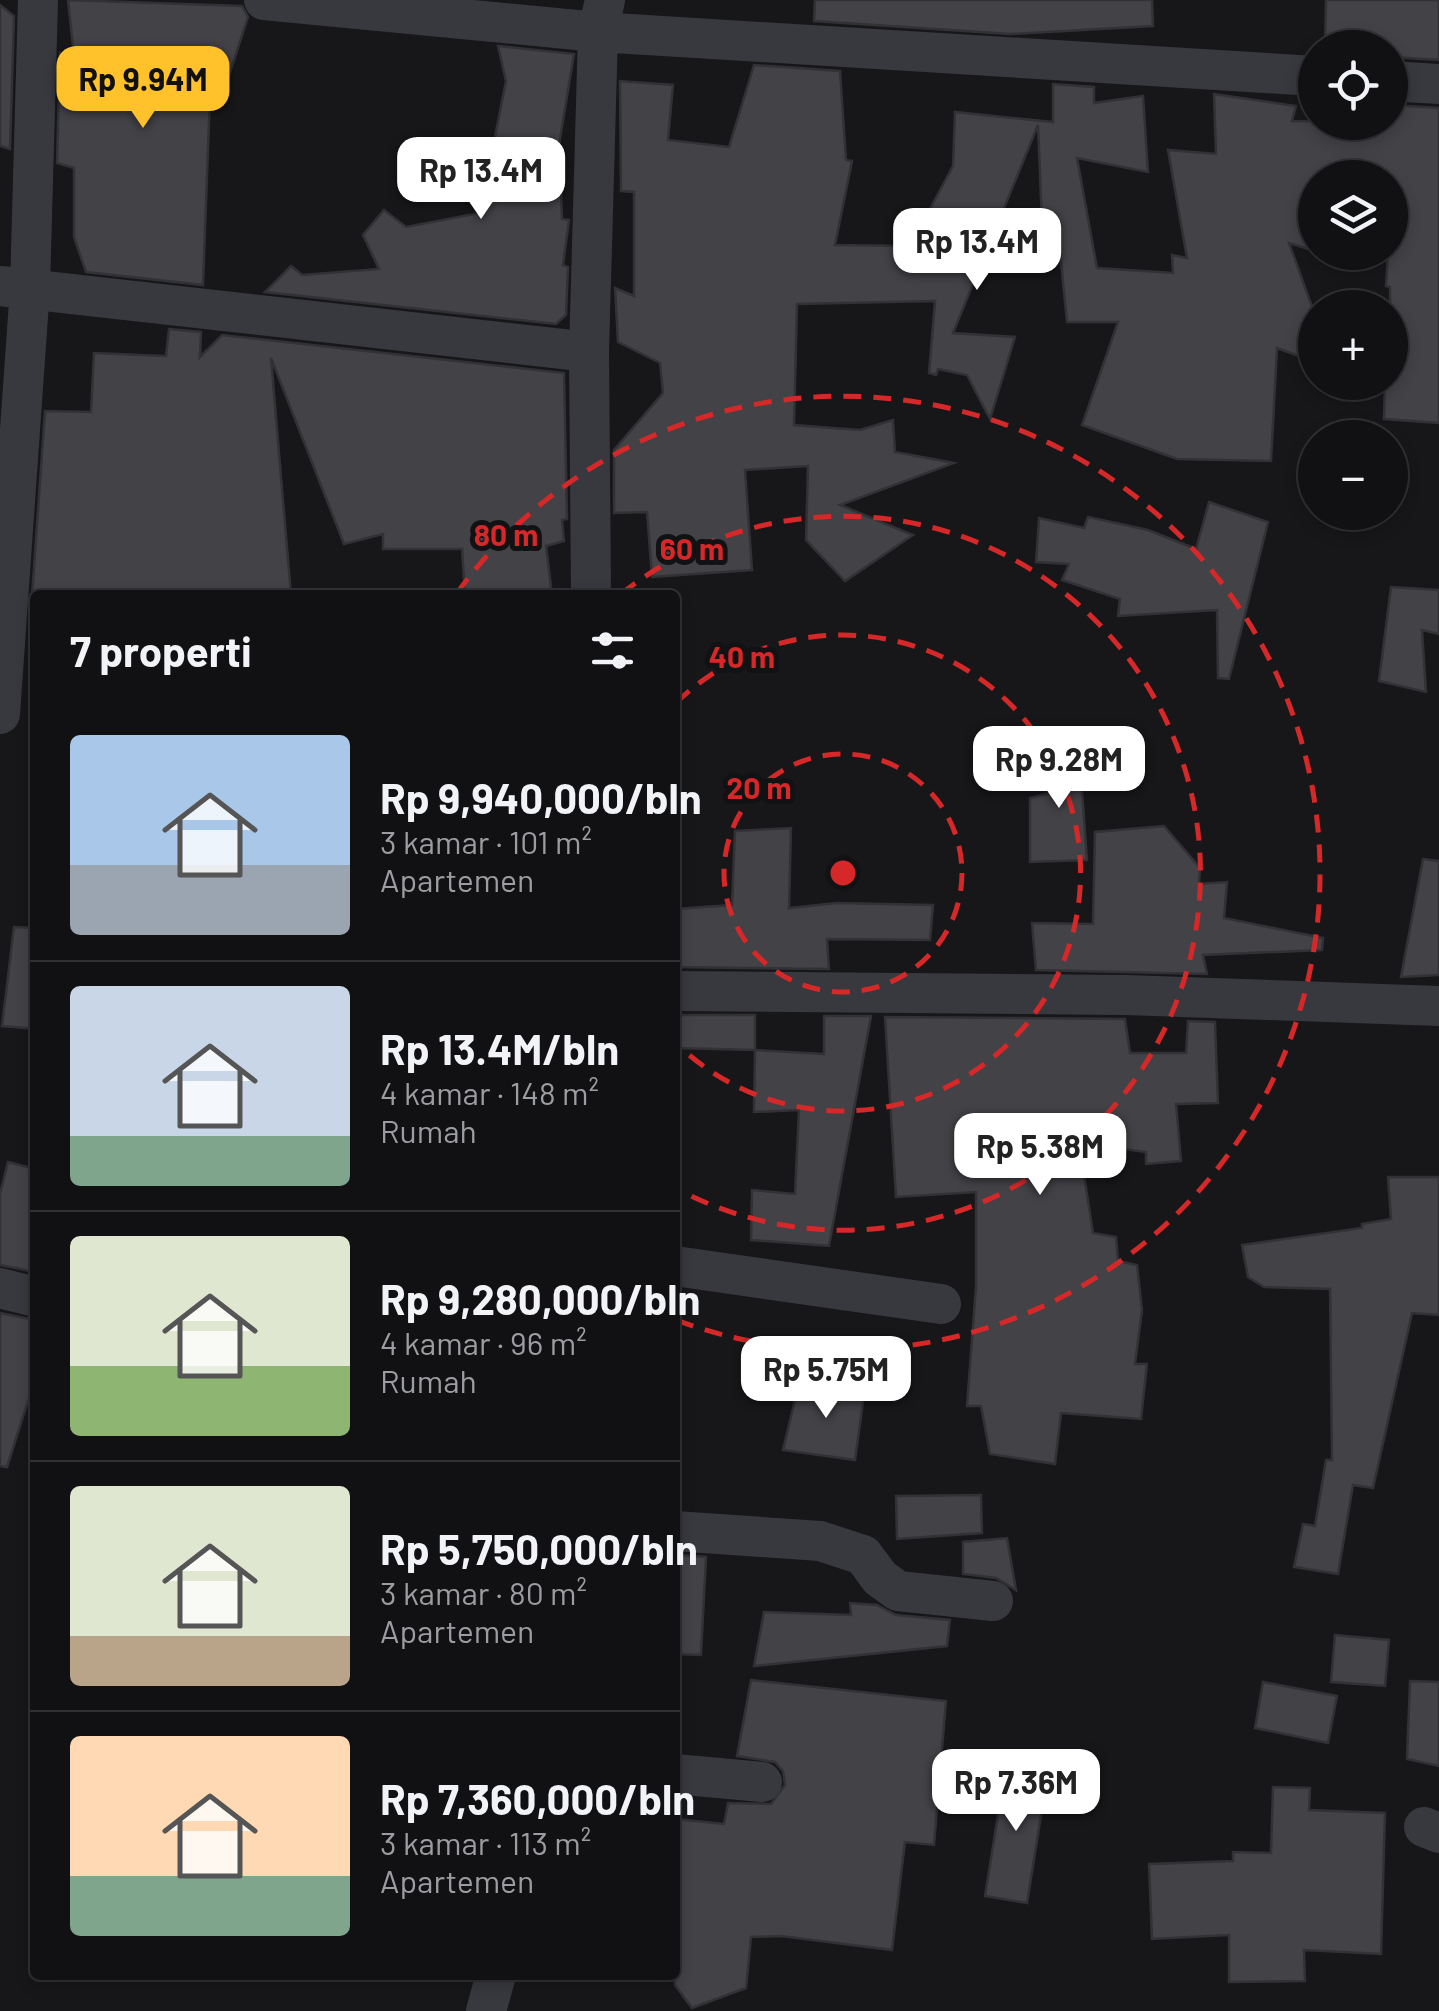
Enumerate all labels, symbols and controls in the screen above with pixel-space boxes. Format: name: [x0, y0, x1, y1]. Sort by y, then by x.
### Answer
map controls: [1298, 30, 1408, 530]
button: locate: [1298, 30, 1408, 140]
pin: Rp 9.94M: [40, 46, 246, 131]
text: Rp 9.94M: [78, 59, 208, 97]
pin: Rp 13.4M: [378, 137, 584, 222]
text: Rp 13.4M: [419, 150, 543, 188]
button: layers: [1298, 160, 1408, 270]
pin: Rp 13.4M: [874, 208, 1080, 293]
text: Rp 13.4M: [915, 221, 1039, 259]
button: +: [1298, 290, 1408, 400]
button: −: [1298, 420, 1408, 530]
text: 80 m: [474, 516, 538, 552]
text: 60 m: [660, 530, 724, 566]
icon: filters: [585, 623, 640, 678]
text: 7 properti: [70, 625, 252, 675]
text: 40 m: [709, 638, 775, 674]
pin: Rp 9.28M: [956, 726, 1162, 811]
text: Rp 9.28M: [995, 739, 1123, 777]
text: 20 m: [727, 769, 791, 805]
text: Rp 9,940,000/bln: [380, 772, 702, 822]
icon: home: [150, 775, 270, 895]
text: 3 kamar · 101 m²: [380, 822, 592, 860]
centre of rings: [825, 855, 861, 891]
text: Apartemen: [380, 860, 534, 898]
text: Rp 13.4M/bln: [380, 1023, 619, 1073]
icon: home: [150, 1026, 270, 1146]
text: 4 kamar · 148 m²: [380, 1073, 599, 1111]
text: Rumah: [380, 1111, 477, 1149]
pin: Rp 5.38M: [937, 1113, 1143, 1198]
text: Rp 5.38M: [976, 1126, 1104, 1164]
text: Rp 9,280,000/bln: [380, 1273, 700, 1323]
icon: home: [150, 1276, 270, 1396]
text: 4 kamar · 96 m²: [380, 1323, 587, 1361]
pin: Rp 5.75M: [723, 1336, 929, 1421]
text: Rp 5.75M: [763, 1349, 889, 1387]
text: Rumah: [380, 1361, 477, 1399]
text: Rp 5,750,000/bln: [380, 1523, 698, 1573]
icon: home: [150, 1526, 270, 1646]
text: 3 kamar · 80 m²: [380, 1573, 587, 1611]
text: Apartemen: [380, 1611, 534, 1649]
pin: Rp 7.36M: [913, 1749, 1119, 1834]
text: Rp 7.36M: [954, 1762, 1078, 1800]
text: Rp 7,360,000/bln: [380, 1773, 695, 1823]
icon: home: [150, 1776, 270, 1896]
text: 3 kamar · 113 m²: [380, 1823, 591, 1861]
text: Apartemen: [380, 1861, 534, 1899]

